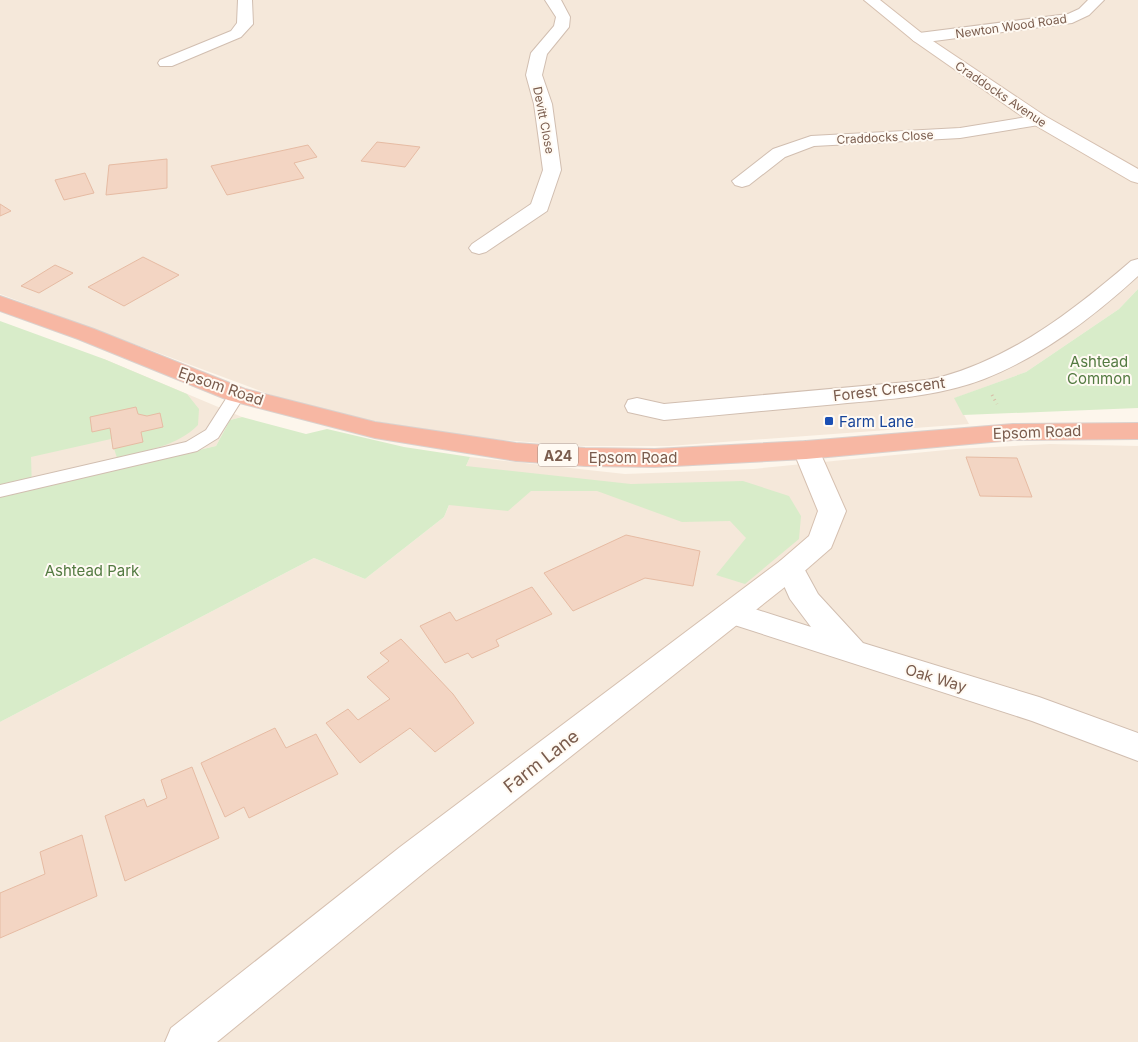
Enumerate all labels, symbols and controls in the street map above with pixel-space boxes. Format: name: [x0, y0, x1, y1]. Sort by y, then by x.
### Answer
street label: Newton Wood Road: [954, 11, 1068, 41]
street label: Craddocks Avenue: [952, 58, 1050, 130]
street label: Devitt Close: [530, 85, 558, 155]
street label: Craddocks Close: [836, 127, 934, 147]
park label: Ashtead Common: [1067, 352, 1131, 388]
street label: Epsom Road: [176, 363, 266, 409]
street label: Forest Crescent: [832, 373, 946, 405]
place label: Farm Lane: [839, 412, 914, 431]
marker: Farm Lane: [823, 415, 835, 427]
street label: Epsom Road: [992, 421, 1082, 443]
road number: A24: [538, 444, 578, 466]
street label: Epsom Road: [589, 448, 677, 467]
park label: Ashtead Park: [45, 561, 140, 580]
street label: Oak Way: [903, 660, 969, 696]
street label: Farm Lane: [499, 725, 583, 797]

